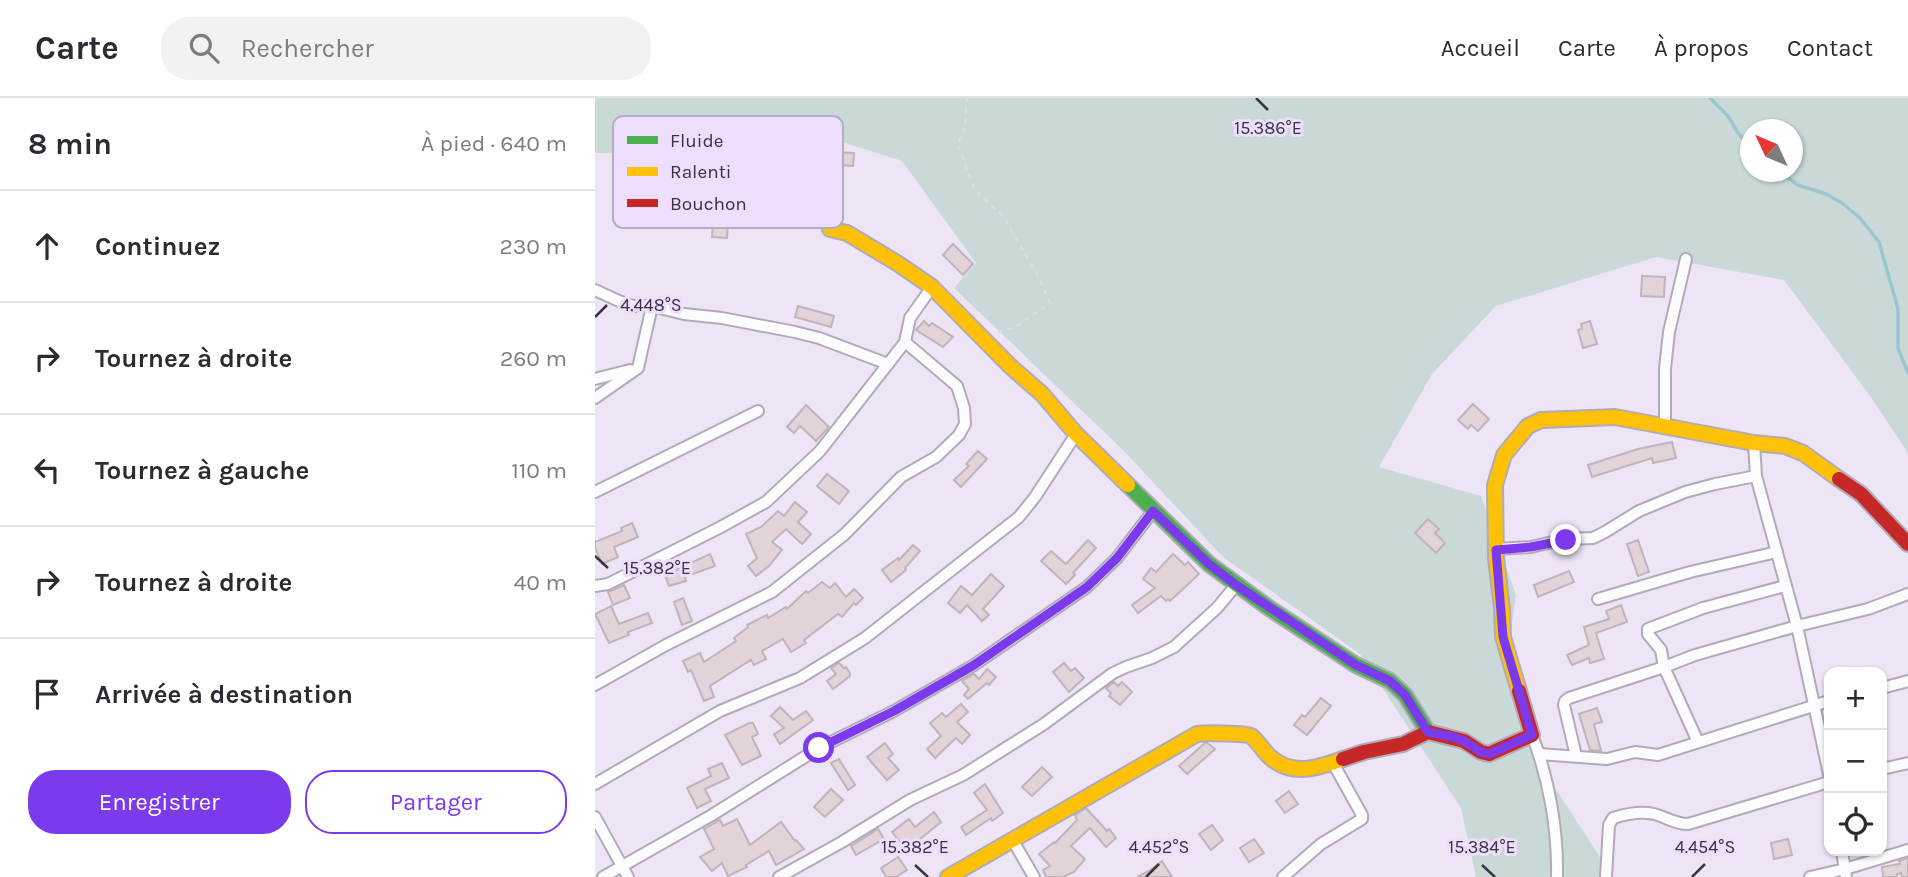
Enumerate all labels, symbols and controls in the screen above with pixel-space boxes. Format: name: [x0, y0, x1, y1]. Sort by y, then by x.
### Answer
search box: [161, 17, 651, 80]
text: Carte: [35, 29, 119, 67]
icon: search: [185, 29, 223, 67]
text: Rechercher: [241, 33, 374, 64]
text: Accueil: [1441, 34, 1520, 62]
text: Carte: [1558, 34, 1616, 62]
text: À propos: [1654, 34, 1749, 62]
text: Contact: [1787, 34, 1873, 62]
legend: [613, 116, 843, 228]
text: 15.386°E: [1234, 117, 1302, 139]
north arrow: [1740, 119, 1803, 182]
text: 8 min: [28, 126, 112, 162]
text: À pied · 640 m: [421, 130, 567, 157]
text: Fluide: [670, 130, 723, 152]
text: Ralenti: [670, 161, 731, 183]
text: Bouchon: [670, 193, 747, 215]
icon: ahead: [28, 227, 66, 265]
text: Continuez: [95, 231, 220, 262]
text: 230 m: [499, 233, 567, 260]
text: 4.448°S: [620, 294, 682, 316]
icon: right: [28, 339, 66, 377]
text: Tournez à droite: [95, 343, 292, 374]
text: 260 m: [500, 345, 567, 372]
icon: left: [28, 451, 66, 489]
text: Tournez à gauche: [95, 455, 309, 486]
text: 110 m: [511, 457, 567, 484]
route end: [1550, 524, 1581, 555]
text: 15.382°E: [623, 557, 691, 579]
icon: right: [28, 563, 66, 601]
text: Tournez à droite: [95, 567, 292, 598]
text: 40 m: [514, 569, 567, 596]
map controls: [1824, 667, 1887, 856]
button: +: [1824, 667, 1887, 730]
icon: arrive: [28, 675, 66, 713]
text: Arrivée à destination: [95, 679, 353, 710]
button: −: [1824, 730, 1887, 793]
route start: [803, 732, 834, 763]
button: Enregistrer: [28, 770, 291, 834]
button: Partager: [305, 770, 567, 834]
button: locate: [1824, 793, 1887, 856]
text: 15.382°E: [881, 836, 949, 858]
text: 4.452°S: [1129, 836, 1189, 858]
text: 15.384°E: [1448, 836, 1516, 858]
text: 4.454°S: [1675, 836, 1735, 858]

